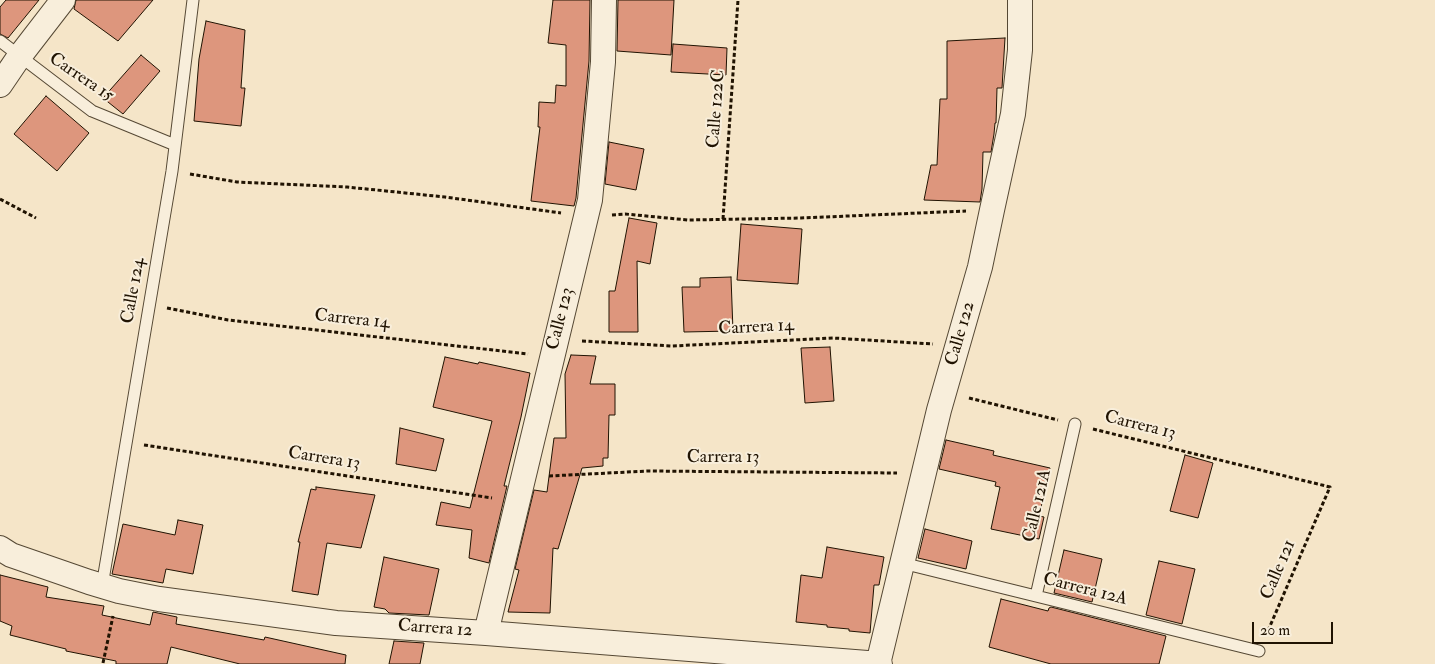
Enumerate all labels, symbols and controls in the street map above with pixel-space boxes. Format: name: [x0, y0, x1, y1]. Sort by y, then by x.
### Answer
street label: Carrera 15: [44, 48, 118, 108]
street label: Calle 122C: [703, 69, 731, 149]
street label: Calle 124: [118, 257, 150, 325]
street label: Calle 123: [543, 286, 579, 352]
street label: Calle 122: [942, 299, 980, 369]
street label: Carrera 14: [313, 305, 391, 335]
street label: Carrera 14: [718, 315, 794, 341]
street label: Carrera 13: [1102, 407, 1178, 445]
street label: Carrera 13: [286, 443, 362, 475]
street label: Carrera 13: [687, 447, 759, 469]
street label: Calle 121A: [1019, 467, 1057, 545]
street label: Calle 121: [1257, 537, 1301, 603]
street label: Carrera 12A: [1041, 569, 1129, 611]
scale bar: [1255, 612, 1336, 644]
street label: Carrera 12: [397, 616, 473, 642]
text: 20 m: [1260, 621, 1290, 640]

